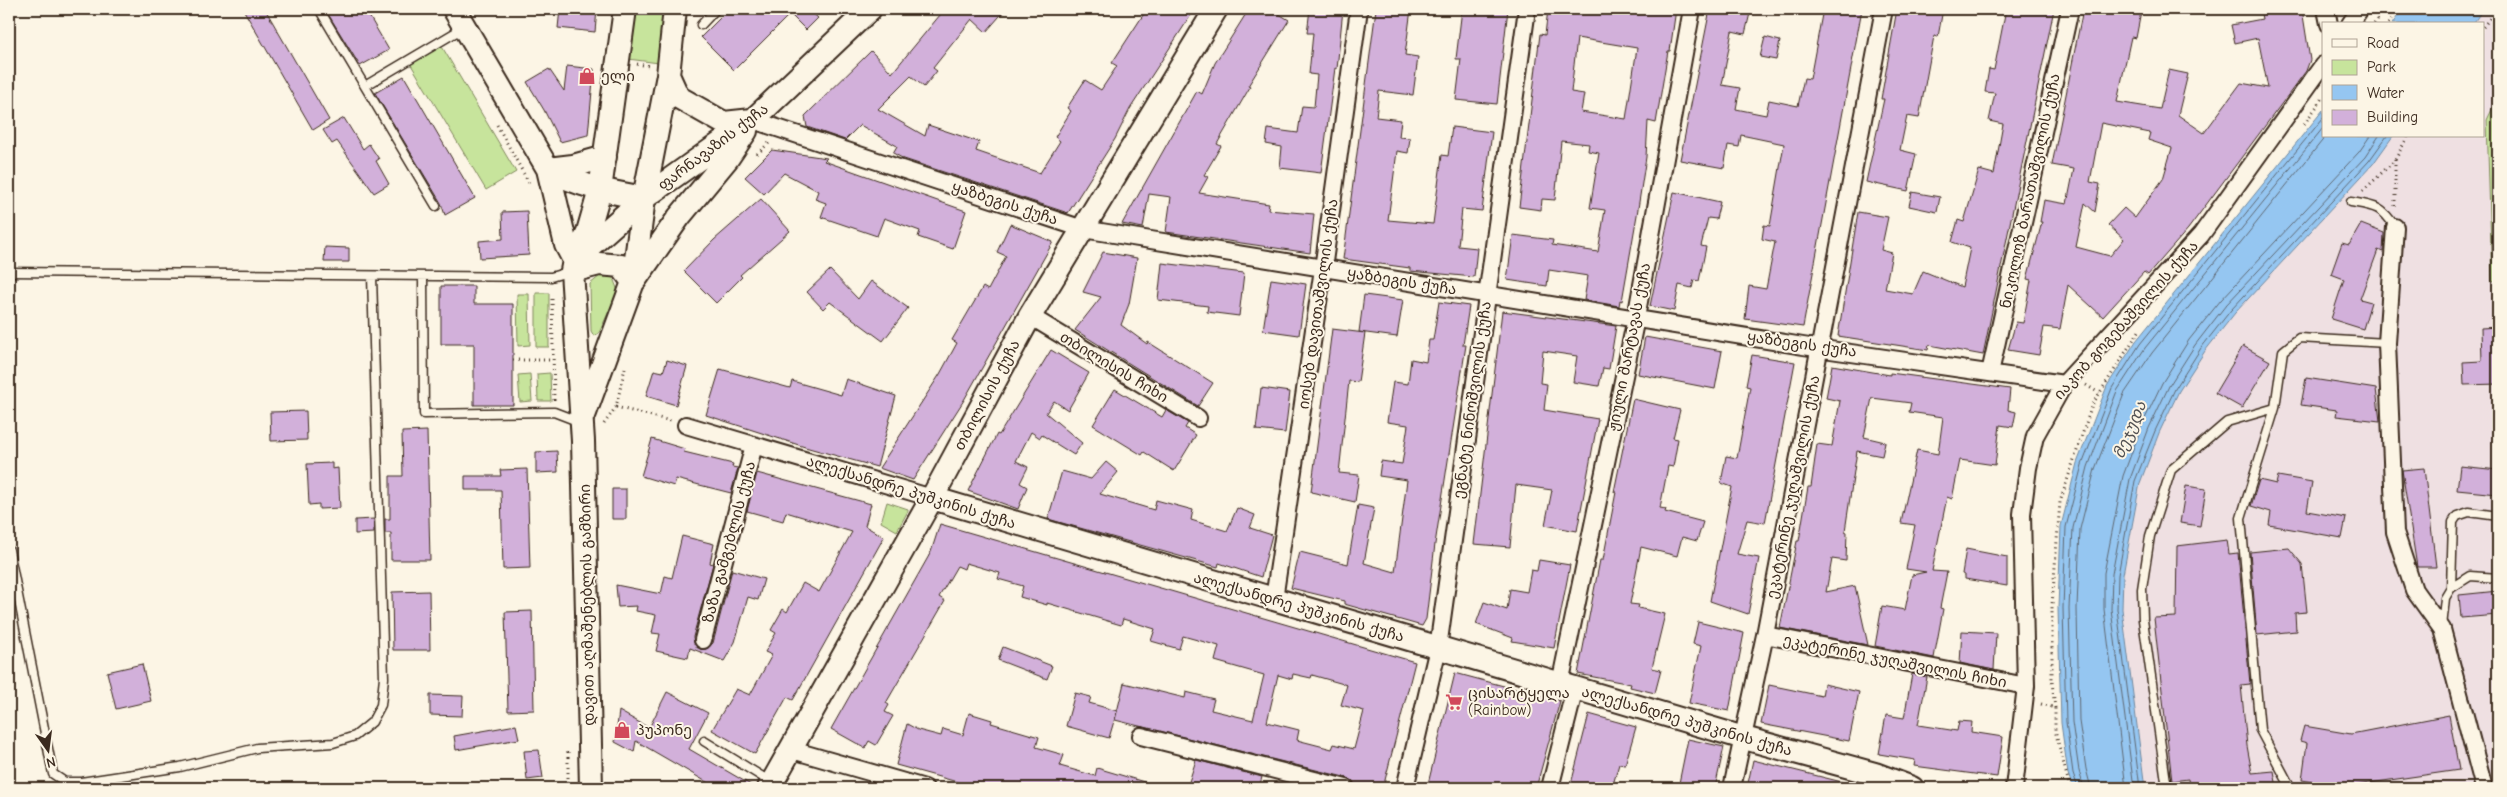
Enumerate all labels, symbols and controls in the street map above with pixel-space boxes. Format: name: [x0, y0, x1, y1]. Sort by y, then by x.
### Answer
legend: [2322, 22, 2484, 138]
text: Road: [2367, 34, 2399, 52]
text: Park: [2367, 58, 2396, 76]
shop icon: ელი: [577, 66, 597, 86]
place label: ელი: [601, 67, 635, 85]
street label: ნიკოლოზ ბარათაშვილის ქუჩა: [1996, 72, 2064, 310]
text: Water: [2367, 84, 2404, 102]
street label: ფარნავაზის ქუჩა: [654, 100, 772, 194]
text: Building: [2367, 108, 2418, 126]
street label: ყაზბეგის ქუჩა: [950, 177, 1060, 229]
street label: იოსებ დავითაშვილის ქუჩა: [1294, 198, 1342, 410]
street label: იაკობ გოგებაშვილის ქუჩა: [2050, 237, 2202, 403]
street label: ჟიული შარტავას ქუჩა: [1604, 261, 1654, 433]
street label: ყაზბეგის ქუჩა: [1346, 263, 1458, 299]
street label: ეგნატე ნინოშვილის ქუჩა: [1449, 300, 1495, 500]
street label: ყაზბეგის ქუჩა: [1746, 327, 1858, 361]
street label: თბილისის ჩიხი: [1057, 328, 1171, 406]
street label: თბილისის ქუჩა: [950, 337, 1024, 453]
street label: ეკატერინე ჯუღაშვილის ქუჩა: [1762, 374, 1824, 600]
water label: მეჯუდა: [2110, 398, 2150, 461]
street label: ალექსანდრე პუშკინის ქუჩა: [804, 452, 1018, 532]
street label: ზაზა გამგებლის ქუჩა: [699, 459, 759, 625]
street label: დავით აღმაშენებლის გამზირი: [576, 484, 598, 726]
street label: ალექსანდრე პუშკინის ქუჩა: [1192, 568, 1406, 646]
street label: ეკატერინე ჯუღაშვილის ჩიხი: [1782, 630, 2008, 692]
street label: ალექსანდრე პუშკინის ქუჩა: [1580, 682, 1794, 760]
place label: ცისარტყელა (Rainbow): [1468, 684, 1570, 719]
supermarket icon: ცისარტყელა (Rainbow): [1444, 692, 1464, 712]
shop icon: პუპონე: [612, 720, 632, 740]
place label: პუპონე: [636, 721, 692, 739]
north arrow: [22, 724, 72, 774]
text: N: [45, 753, 58, 771]

